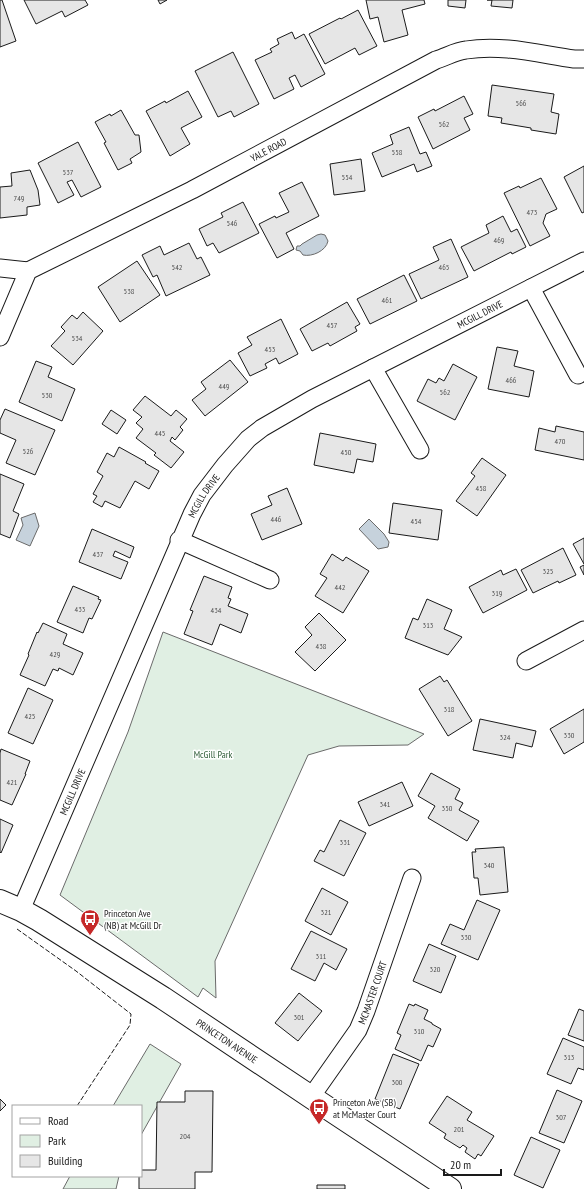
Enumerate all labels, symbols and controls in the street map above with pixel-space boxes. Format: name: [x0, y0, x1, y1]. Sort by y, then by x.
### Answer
house number: 566: [516, 98, 527, 108]
house number: 562: [439, 119, 450, 129]
street label: YALE ROAD: [248, 135, 289, 165]
house number: 558: [392, 147, 403, 157]
house number: 537: [63, 167, 74, 177]
house number: 554: [342, 172, 353, 182]
house number: 749: [14, 193, 25, 203]
house number: 473: [527, 207, 538, 217]
house number: 546: [227, 218, 238, 228]
house number: 469: [494, 235, 505, 245]
house number: 542: [172, 262, 183, 272]
house number: 465: [439, 262, 449, 272]
house number: 538: [124, 286, 135, 296]
house number: 461: [382, 295, 393, 305]
street label: MCGILL DRIVE: [455, 297, 505, 331]
house number: 457: [327, 320, 338, 330]
house number: 534: [72, 333, 83, 343]
house number: 453: [265, 344, 276, 354]
house number: 466: [506, 375, 517, 385]
house number: 449: [219, 381, 230, 391]
house number: 562: [440, 387, 451, 397]
house number: 530: [42, 390, 53, 400]
house number: 445: [155, 428, 165, 438]
house number: 470: [555, 436, 566, 446]
house number: 526: [23, 446, 34, 456]
house number: 450: [341, 447, 352, 457]
street label: MCGILL DRIVE: [185, 472, 223, 520]
house number: 458: [476, 483, 487, 493]
house number: 446: [271, 514, 282, 524]
house number: 454: [411, 516, 422, 526]
house number: 437: [93, 549, 104, 559]
house number: 325: [543, 566, 553, 576]
house number: 442: [335, 582, 346, 592]
house number: 319: [492, 588, 503, 598]
house number: 433: [75, 604, 86, 614]
house number: 434: [211, 605, 222, 615]
house number: 313: [423, 620, 434, 630]
house number: 438: [316, 641, 327, 651]
house number: 429: [50, 649, 61, 659]
house number: 318: [444, 704, 455, 714]
house number: 425: [25, 711, 35, 721]
house number: 330: [564, 730, 575, 740]
house number: 324: [500, 732, 511, 742]
park label: McGill Park: [194, 748, 232, 761]
street label: MCGILL DRIVE: [57, 766, 88, 817]
house number: 421: [7, 777, 18, 787]
house number: 341: [380, 799, 391, 809]
house number: 350: [442, 803, 453, 813]
house number: 331: [340, 837, 351, 847]
house number: 340: [484, 860, 495, 870]
place label: Princeton Ave (NB) at McGill Dr: [104, 907, 162, 932]
house number: 321: [321, 907, 332, 917]
bus stop icon: Princeton Ave (NB) at McGill Dr: [79, 908, 101, 936]
house number: 330: [461, 932, 472, 942]
house number: 311: [316, 951, 327, 961]
street label: MCMASTER COURT: [355, 959, 390, 1026]
house number: 320: [430, 964, 441, 974]
house number: 301: [294, 1012, 305, 1022]
street label: PRINCETON AVENUE: [194, 1016, 260, 1066]
house number: 310: [414, 1026, 425, 1036]
house number: 313: [564, 1052, 575, 1062]
house number: 300: [392, 1077, 403, 1087]
place label: Princeton Ave (SB) at McMaster Court: [333, 1096, 396, 1121]
bus stop icon: Princeton Ave (SB) at McMaster Court: [308, 1097, 330, 1125]
legend: [12, 1105, 142, 1177]
house number: 307: [556, 1112, 567, 1122]
text: Road: [48, 1113, 68, 1128]
house number: 201: [454, 1124, 465, 1134]
house number: 204: [180, 1131, 191, 1141]
text: Park: [48, 1133, 66, 1148]
scale bar: [444, 1151, 501, 1177]
text: Building: [48, 1153, 83, 1168]
text: 20 m: [450, 1157, 471, 1172]

